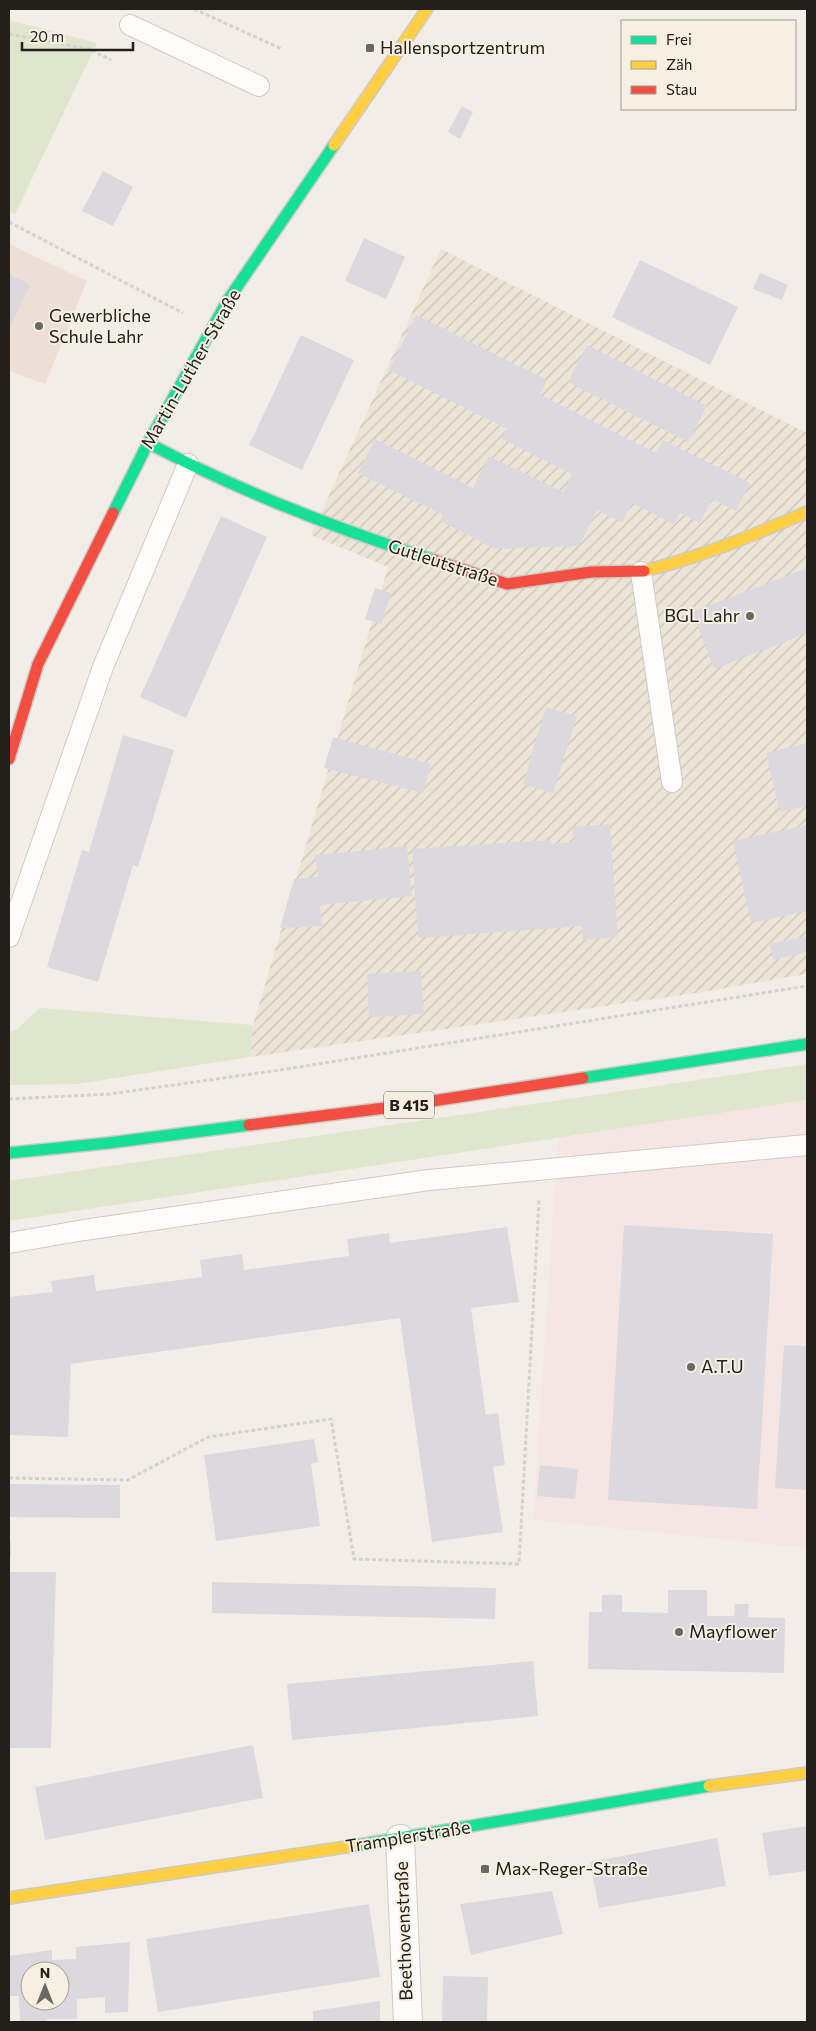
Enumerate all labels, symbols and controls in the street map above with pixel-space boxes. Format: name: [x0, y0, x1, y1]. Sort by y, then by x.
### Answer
scale bar: [22, 20, 134, 52]
legend: [621, 20, 796, 110]
text: 20 m: [30, 27, 64, 45]
text: Frei: [666, 30, 692, 48]
place label: Hallensportzentrum: [380, 36, 545, 58]
marker: Hallensportzentrum: [364, 42, 376, 54]
text: Zäh: [666, 55, 692, 73]
text: Stau: [666, 80, 697, 98]
street label: Martin-Luther-Straße: [135, 285, 245, 452]
place label: Gewerbliche Schule Lahr: [49, 304, 151, 347]
marker: Gewerbliche Schule Lahr: [33, 320, 45, 332]
street label: Gutleutstraße: [385, 534, 501, 590]
place label: BGL Lahr: [664, 604, 740, 626]
marker: BGL Lahr: [744, 610, 756, 622]
road number: B 415: [384, 1092, 434, 1118]
place label: A.T.U: [701, 1355, 744, 1377]
marker: A.T.U: [685, 1361, 697, 1373]
place label: Mayflower: [689, 1620, 777, 1642]
marker: Mayflower: [673, 1626, 685, 1638]
street label: Tramplerstraße: [344, 1815, 472, 1857]
place label: Max-Reger-Straße: [495, 1857, 648, 1879]
street label: Beethovenstraße: [390, 1861, 416, 2001]
marker: Max-Reger-Straße: [479, 1863, 491, 1875]
north arrow: [20, 1961, 70, 2011]
text: N: [40, 1964, 50, 1981]

